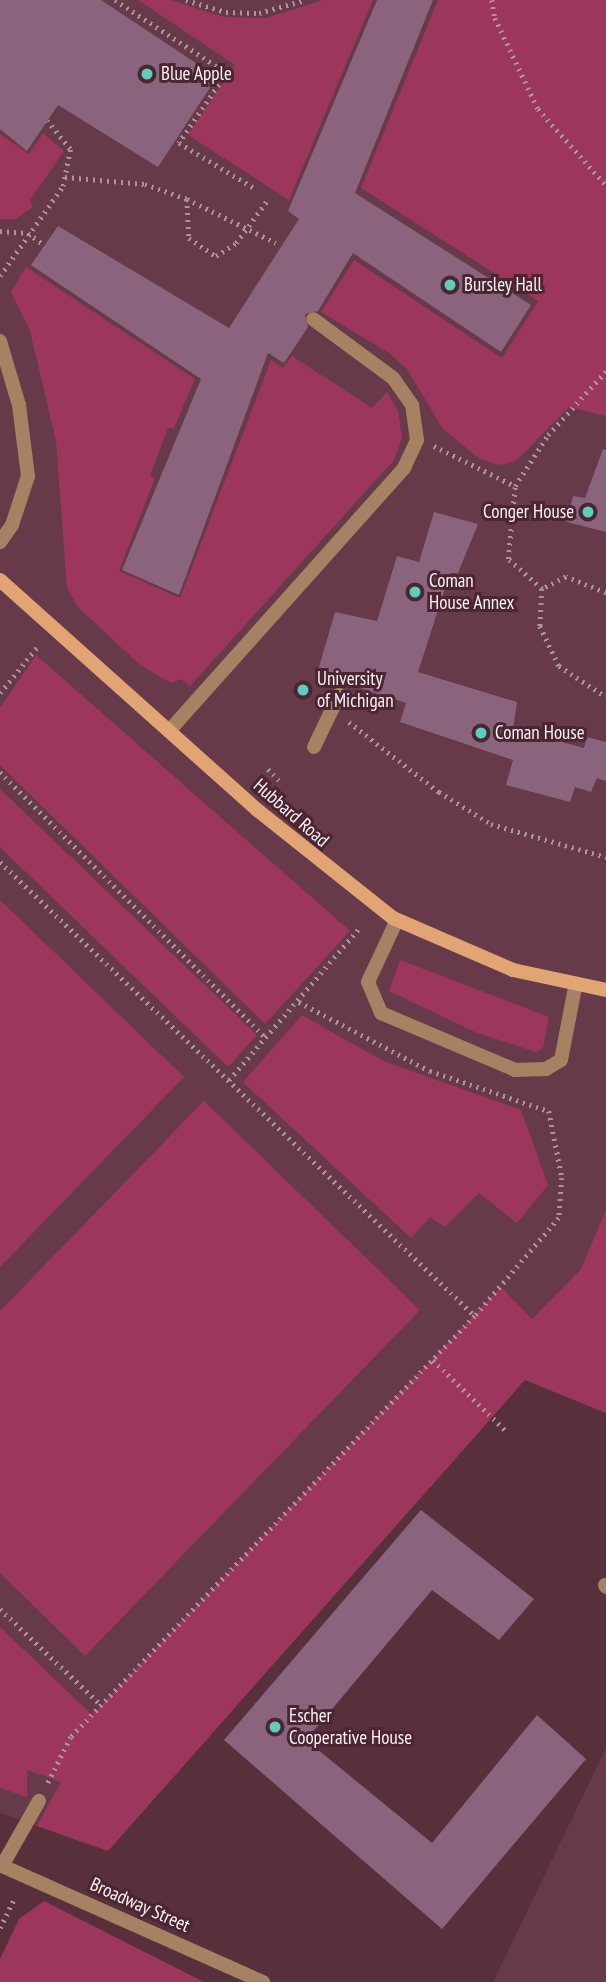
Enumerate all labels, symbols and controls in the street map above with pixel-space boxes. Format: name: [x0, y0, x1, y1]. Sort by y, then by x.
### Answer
place label: Blue Apple: [161, 63, 232, 85]
marker: Blue Apple: [139, 66, 155, 82]
place label: Bursley Hall: [464, 274, 543, 296]
marker: Bursley Hall: [442, 277, 458, 293]
place label: Conger House: [483, 501, 574, 523]
marker: Conger House: [580, 504, 596, 520]
place label: Coman House Annex: [429, 570, 515, 614]
marker: Coman House Annex: [407, 584, 423, 600]
place label: University of Michigan: [317, 668, 394, 712]
marker: University of Michigan: [295, 682, 311, 698]
place label: Coman House: [495, 722, 585, 744]
marker: Coman House: [473, 725, 489, 741]
street label: Hubbard Road: [249, 774, 333, 852]
place label: Escher Cooperative House: [289, 1705, 412, 1749]
marker: Escher Cooperative House: [267, 1719, 283, 1735]
street label: Broadway Street: [86, 1873, 194, 1937]

